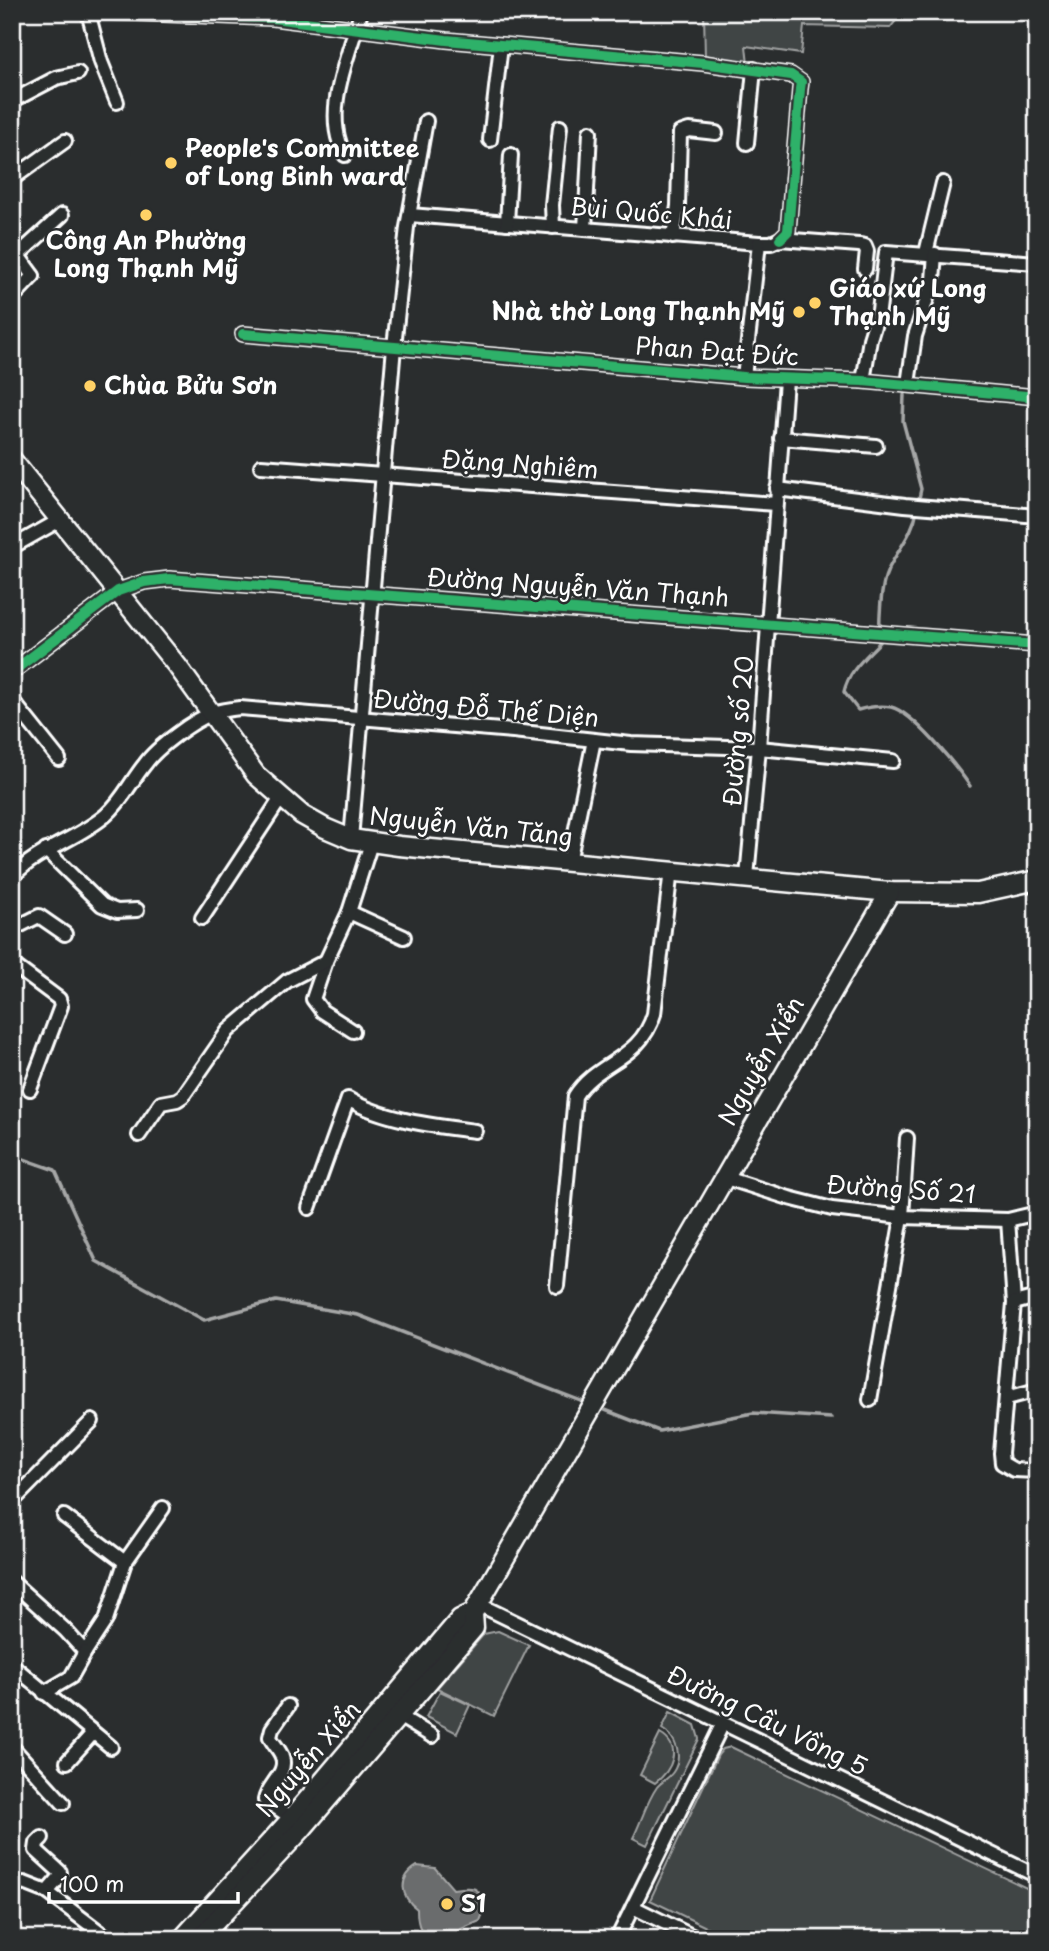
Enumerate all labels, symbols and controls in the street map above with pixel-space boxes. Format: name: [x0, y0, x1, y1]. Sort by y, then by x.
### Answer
place label: People's Committee of Long Binh ward: [185, 129, 420, 193]
marker: People's Committee of Long Binh ward: [163, 155, 179, 171]
street label: Bùi Quốc Khái: [569, 187, 734, 237]
marker: Công An Phường Long Thạnh Mỹ: [138, 207, 154, 223]
place label: Công An Phường Long Thạnh Mỹ: [46, 221, 246, 285]
place label: Giáo xứ Long Thạnh Mỹ: [829, 269, 987, 333]
place label: Nhà thờ Long Thạnh Mỹ: [492, 292, 785, 328]
marker: Giáo xứ Long Thạnh Mỹ: [807, 295, 823, 311]
marker: Nhà thờ Long Thạnh Mỹ: [791, 304, 807, 320]
street label: Phan Đạt Đức: [634, 326, 800, 374]
place label: Chùa Bửu Sơn: [104, 366, 277, 402]
marker: Chùa Bửu Sơn: [82, 378, 98, 394]
street label: Đặng Nghiêm: [441, 440, 600, 486]
street label: Đường Nguyễn Văn Thạnh: [426, 557, 730, 615]
street label: Đường số 20: [712, 654, 762, 808]
street label: Đường Đỗ Thế Diện: [372, 679, 601, 735]
street label: Nguyễn Văn Tăng: [368, 796, 575, 854]
street label: Nguyễn Xiển: [709, 988, 812, 1132]
street label: Đường Số 21: [825, 1165, 977, 1211]
street label: Đường Cầu Vồng 5: [661, 1655, 874, 1783]
street label: Nguyễn Xiển: [247, 1691, 368, 1824]
scale bar: [49, 1860, 238, 1904]
text: 100 m: [60, 1867, 124, 1899]
place label: S1: [461, 1884, 486, 1920]
marker: S1: [439, 1896, 455, 1912]

